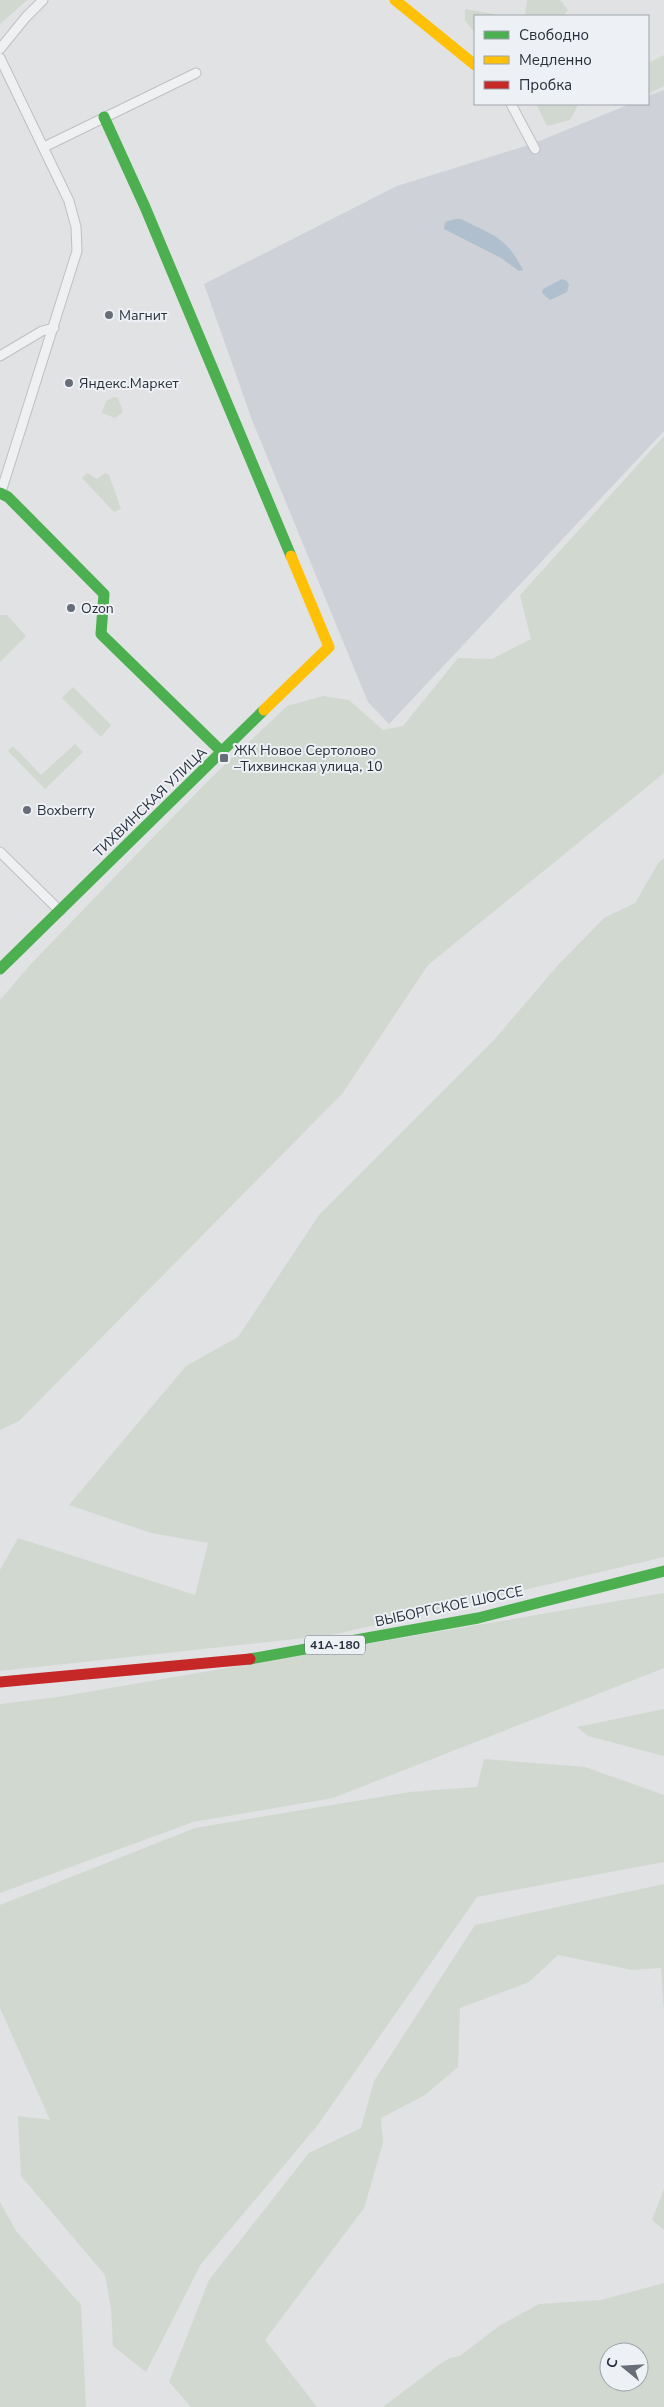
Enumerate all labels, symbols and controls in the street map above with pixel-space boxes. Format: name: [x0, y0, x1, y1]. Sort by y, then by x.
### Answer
legend: [474, 15, 649, 105]
text: Свободно: [519, 25, 589, 45]
text: Медленно: [519, 50, 592, 70]
text: Пробка: [519, 75, 572, 95]
place label: Магнит: [119, 306, 168, 325]
marker: Магнит: [103, 309, 115, 321]
place label: Яндекс.Маркет: [79, 374, 180, 393]
marker: Яндекс.Маркет: [63, 377, 75, 389]
place label: Ozon: [81, 599, 114, 618]
marker: Ozon: [65, 602, 77, 614]
place label: ЖК Новое Сертолово –Тихвинская улица, 10: [234, 741, 383, 776]
street label: ТИХВИНСКАЯ УЛИЦА: [90, 743, 211, 862]
marker: ЖК Новое Сертолово –Тихвинская улица, 10: [218, 752, 230, 764]
place label: Boxberry: [37, 801, 95, 820]
marker: Boxberry: [21, 804, 33, 816]
street label: ВЫБОРГСКОЕ ШОССЕ: [373, 1582, 525, 1631]
road number: 41А-180: [305, 1636, 365, 1654]
north arrow: [599, 2342, 649, 2392]
text: С: [602, 2355, 623, 2371]

